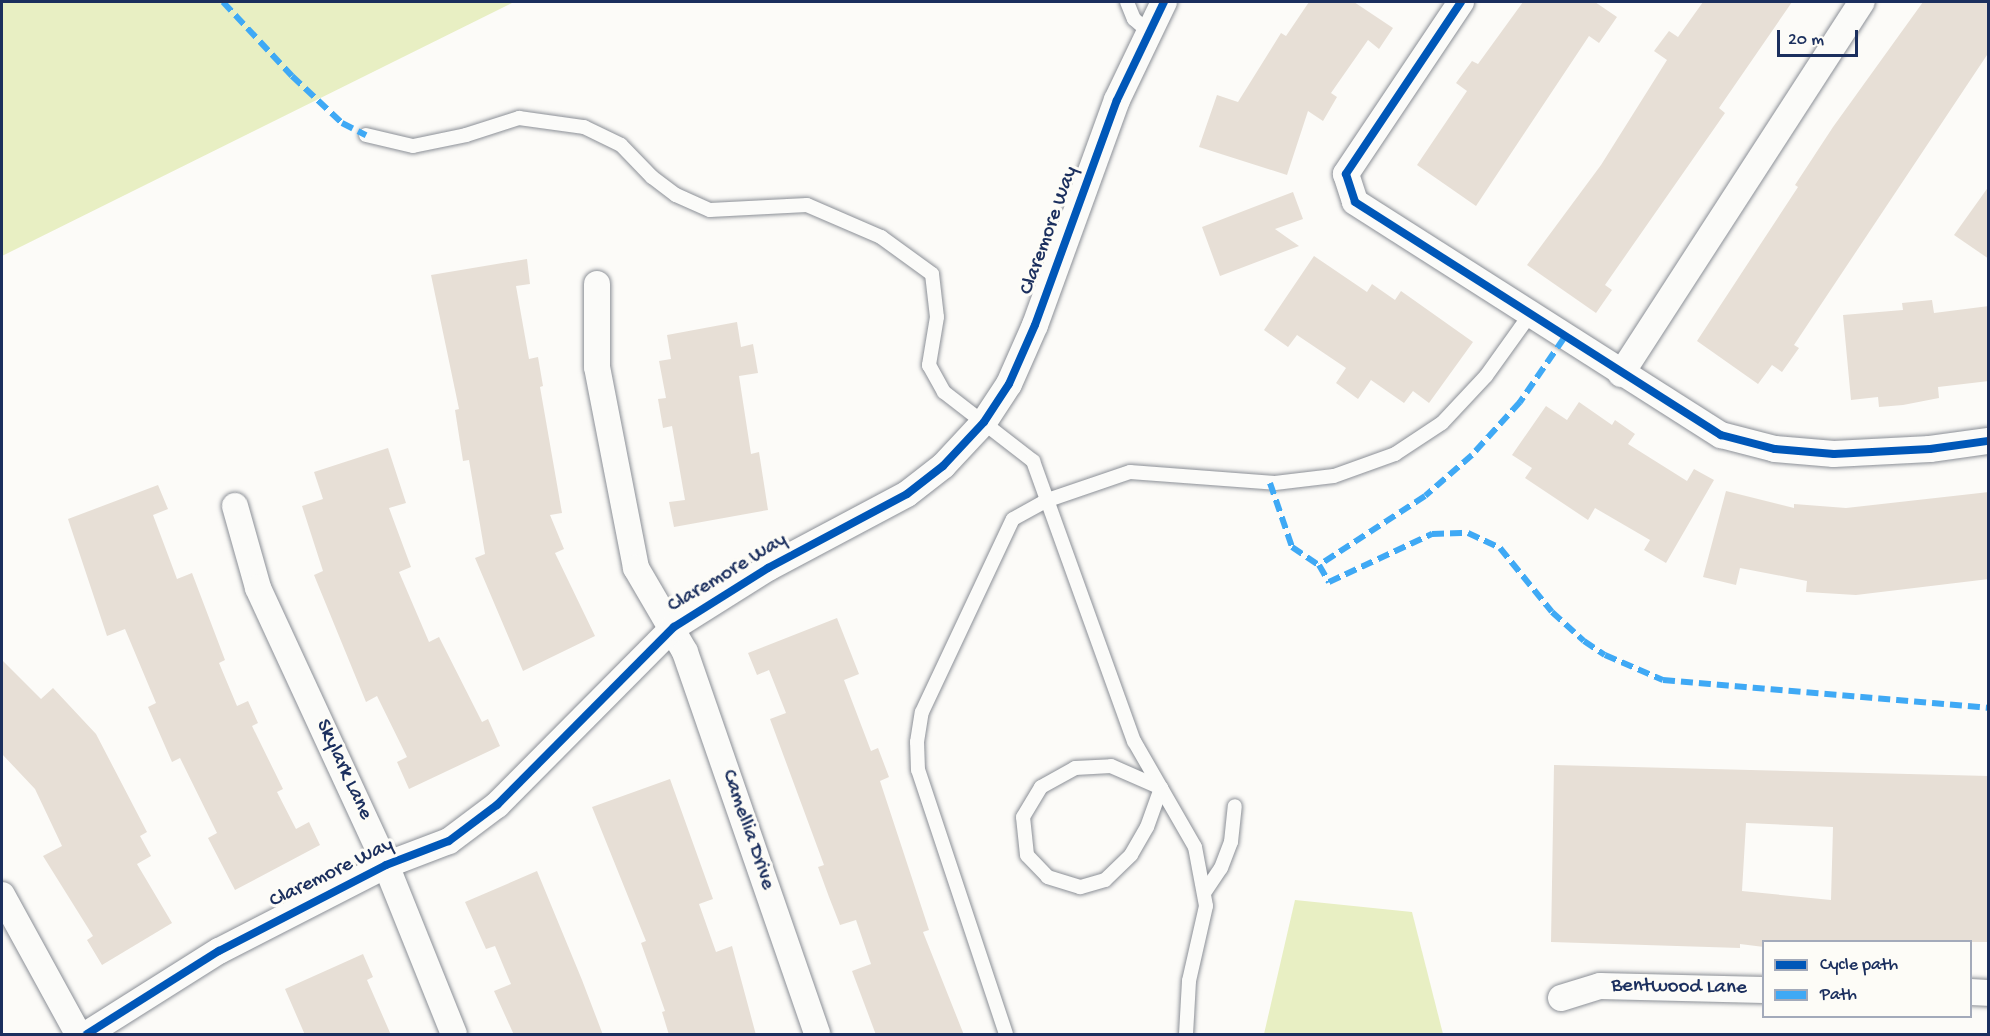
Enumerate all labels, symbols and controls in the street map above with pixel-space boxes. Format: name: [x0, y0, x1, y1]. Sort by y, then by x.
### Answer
scale bar: [1780, 18, 1861, 56]
text: 20 m: [1788, 30, 1824, 51]
street label: Claremore Way: [1015, 163, 1085, 299]
street label: Claremore Way: [664, 528, 792, 620]
street label: Skylark Lane: [309, 716, 377, 824]
street label: Camellia Drive: [715, 767, 779, 893]
street label: Claremore Way: [266, 833, 398, 915]
legend: [1762, 940, 1972, 1018]
text: Cycle path: [1820, 955, 1898, 976]
street label: Bentwood Lane: [1611, 974, 1747, 1002]
text: Path: [1820, 985, 1857, 1006]

